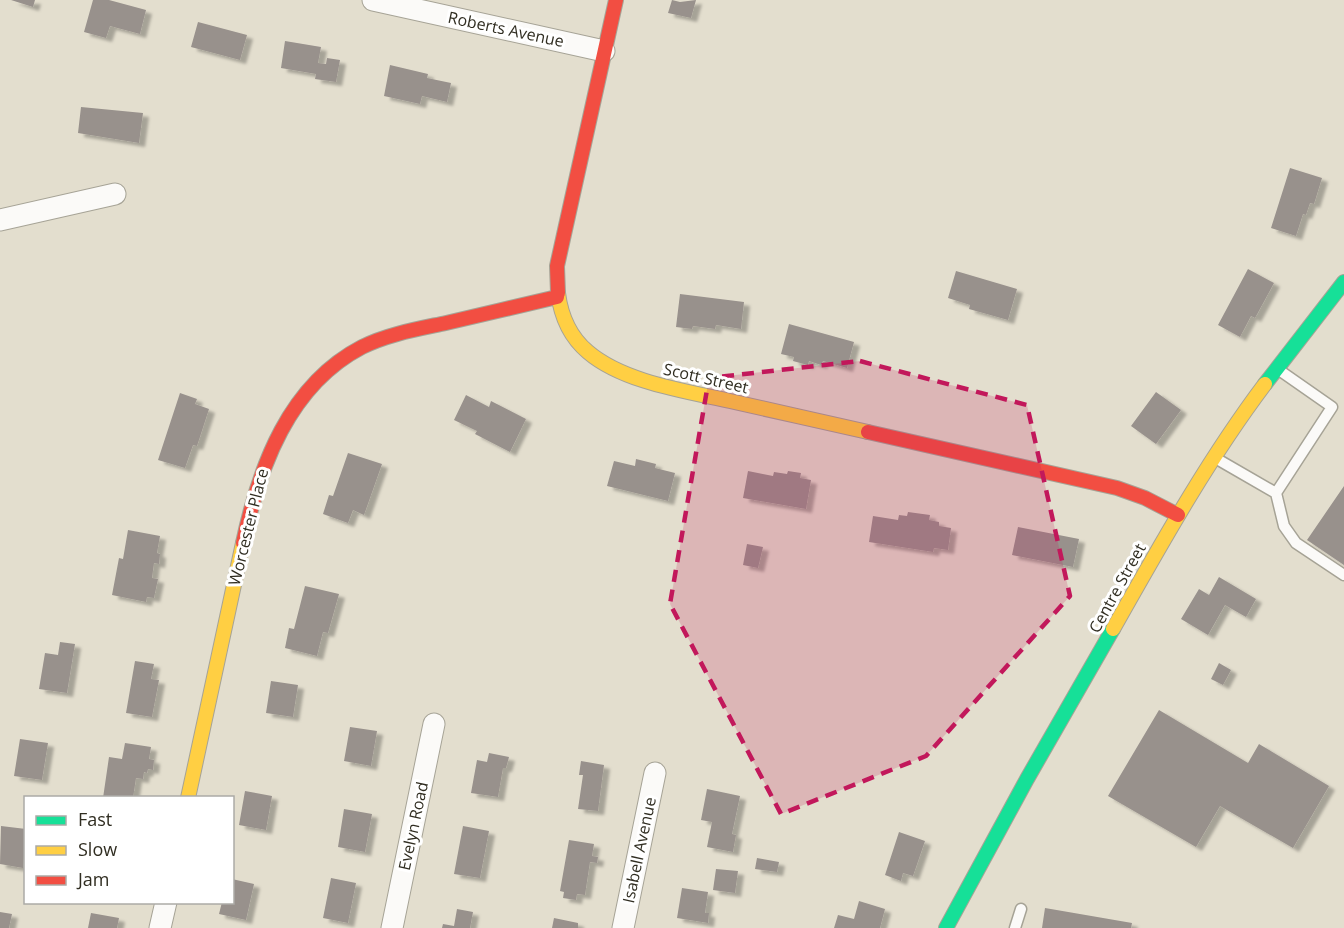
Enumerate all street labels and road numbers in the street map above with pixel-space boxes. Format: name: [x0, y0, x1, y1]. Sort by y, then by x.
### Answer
street label: Roberts Avenue: [446, 6, 566, 52]
street label: Scott Street: [661, 358, 751, 398]
street label: Worcester Place: [223, 466, 273, 588]
street label: Centre Street: [1083, 539, 1151, 637]
street label: Evelyn Road: [393, 780, 433, 872]
street label: Isabell Avenue: [617, 795, 661, 905]

